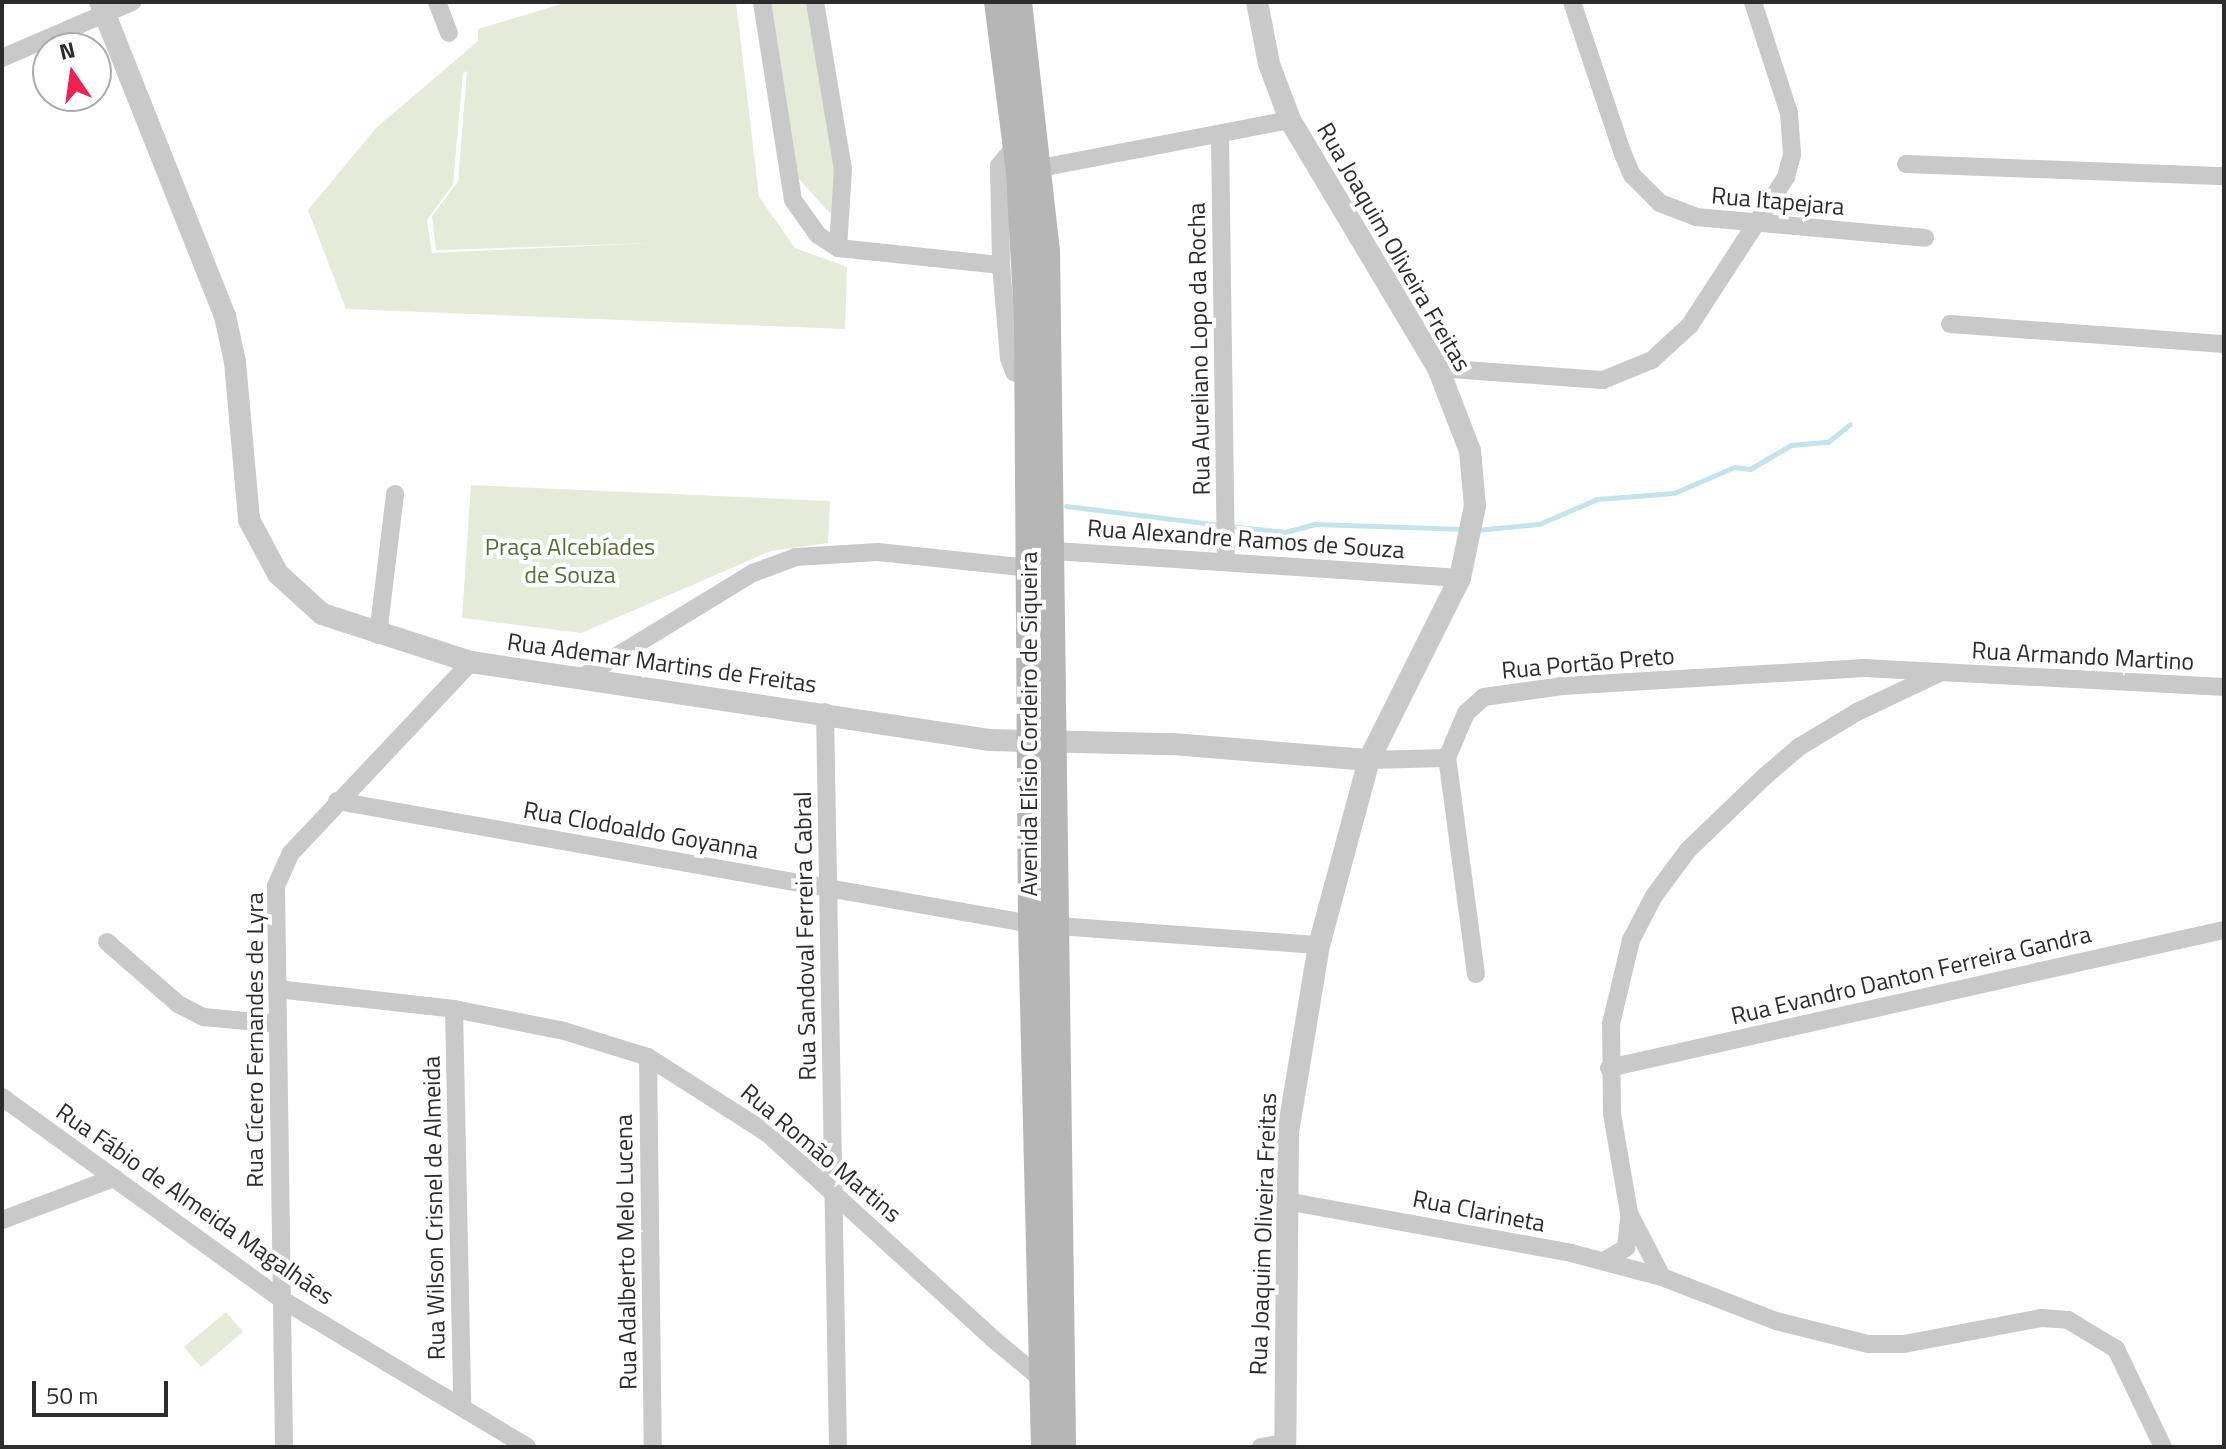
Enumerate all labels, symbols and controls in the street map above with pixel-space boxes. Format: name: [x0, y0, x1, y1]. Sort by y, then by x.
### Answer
north arrow: [32, 32, 112, 112]
text: N: [56, 32, 78, 69]
street label: Rua Joaquim Oliveira Freitas: [1311, 118, 1477, 376]
street label: Rua Itapejara: [1710, 181, 1846, 221]
street label: Rua Aureliano Lopo da Rocha: [1182, 202, 1216, 496]
street label: Rua Alexandre Ramos de Souza: [1086, 514, 1406, 564]
park label: Praça Alcebíades de Souza: [485, 533, 655, 589]
street label: Avenida Elísio Cordeiro de Siqueira: [1015, 552, 1043, 896]
street label: Rua Ademar Martins de Freitas: [505, 627, 819, 699]
street label: Rua Armando Martino: [1971, 636, 2195, 676]
street label: Rua Portão Preto: [1500, 641, 1676, 685]
street label: Rua Sandoval Ferreira Cabral: [788, 791, 822, 1081]
street label: Rua Clodoaldo Goyanna: [521, 795, 761, 865]
street label: Rua Cícero Fernandes de Lyra: [241, 892, 269, 1188]
street label: Rua Evandro Danton Ferreira Gandra: [1728, 919, 2094, 1031]
street label: Rua Wilson Crisnel de Almeida: [417, 1056, 451, 1360]
street label: Rua Romão Martins: [735, 1078, 907, 1228]
street label: Rua Joaquim Oliveira Freitas: [1244, 1092, 1282, 1376]
street label: Rua Fábio de Almeida Magalhães: [51, 1097, 339, 1311]
street label: Rua Adalberto Melo Lucena: [609, 1114, 643, 1390]
street label: Rua Clarineta: [1410, 1184, 1548, 1238]
scale bar: [36, 1365, 172, 1415]
text: 50 m: [46, 1377, 98, 1413]

